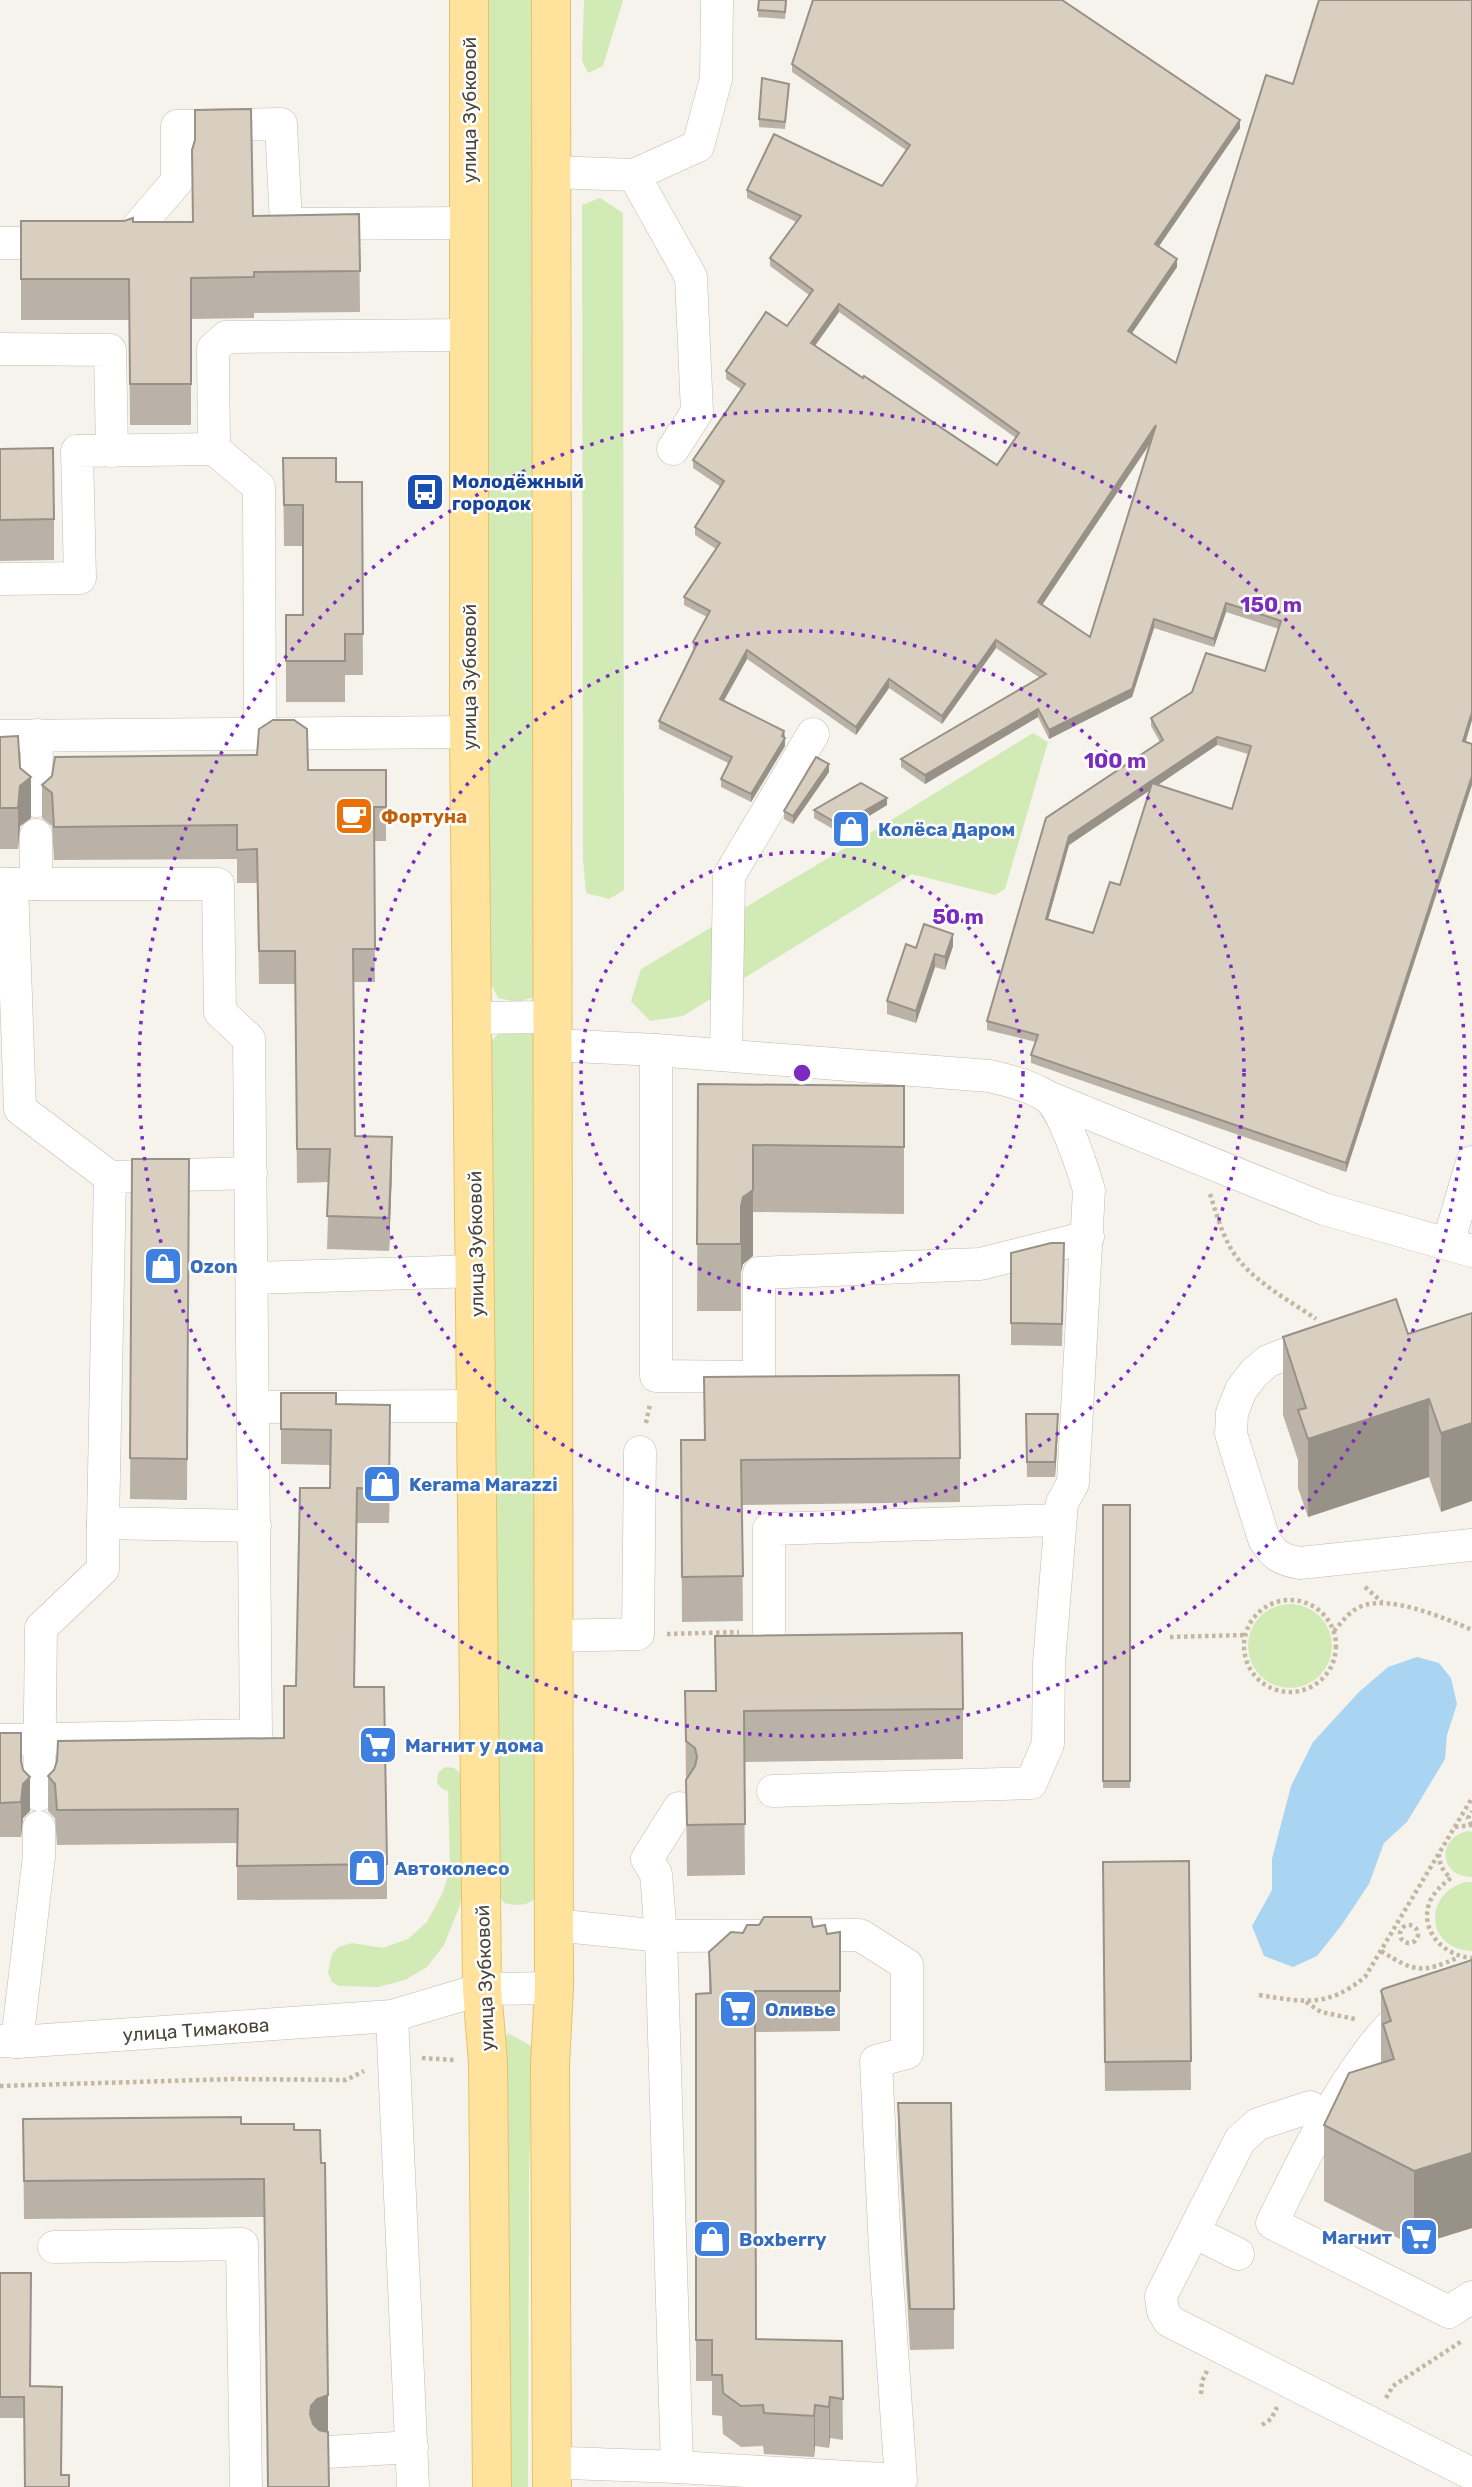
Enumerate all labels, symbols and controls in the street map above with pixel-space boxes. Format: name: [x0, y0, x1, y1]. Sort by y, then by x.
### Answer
street label: улица Зубковой: [458, 37, 481, 183]
place label: Молодёжный городок: [452, 470, 584, 515]
bus stop icon: Молодёжный городок: [404, 471, 446, 513]
text: 150 m: [1240, 592, 1302, 617]
street label: улица Зубковой: [458, 604, 481, 750]
text: 100 m: [1084, 748, 1146, 773]
cafe icon: Фортуна: [333, 795, 375, 837]
place label: Фортуна: [381, 805, 467, 828]
shop icon: Колёса Даром: [830, 808, 872, 850]
place label: Колёса Даром: [878, 818, 1015, 841]
text: 50 m: [932, 904, 984, 929]
centre of rings: [790, 1061, 814, 1085]
street label: улица Зубковой: [463, 1171, 489, 1317]
shop icon: Ozon: [142, 1245, 184, 1287]
place label: Ozon: [190, 1255, 238, 1278]
shop icon: Kerama Marazzi: [361, 1463, 403, 1505]
place label: Kerama Marazzi: [409, 1473, 558, 1496]
supermarket icon: Магнит у дома: [357, 1724, 399, 1766]
place label: Магнит у дома: [405, 1734, 544, 1757]
shop icon: Автоколесо: [346, 1847, 388, 1889]
place label: Автоколесо: [394, 1857, 510, 1880]
street label: улица Зубковой: [471, 1904, 499, 2052]
supermarket icon: Оливье: [717, 1988, 759, 2030]
place label: Оливье: [765, 1998, 836, 2021]
street label: улица Тимакова: [122, 2013, 270, 2047]
supermarket icon: Магнит: [1398, 2216, 1440, 2258]
shop icon: Boxberry: [691, 2218, 733, 2260]
place label: Магнит: [1322, 2226, 1393, 2249]
place label: Boxberry: [739, 2228, 827, 2251]

